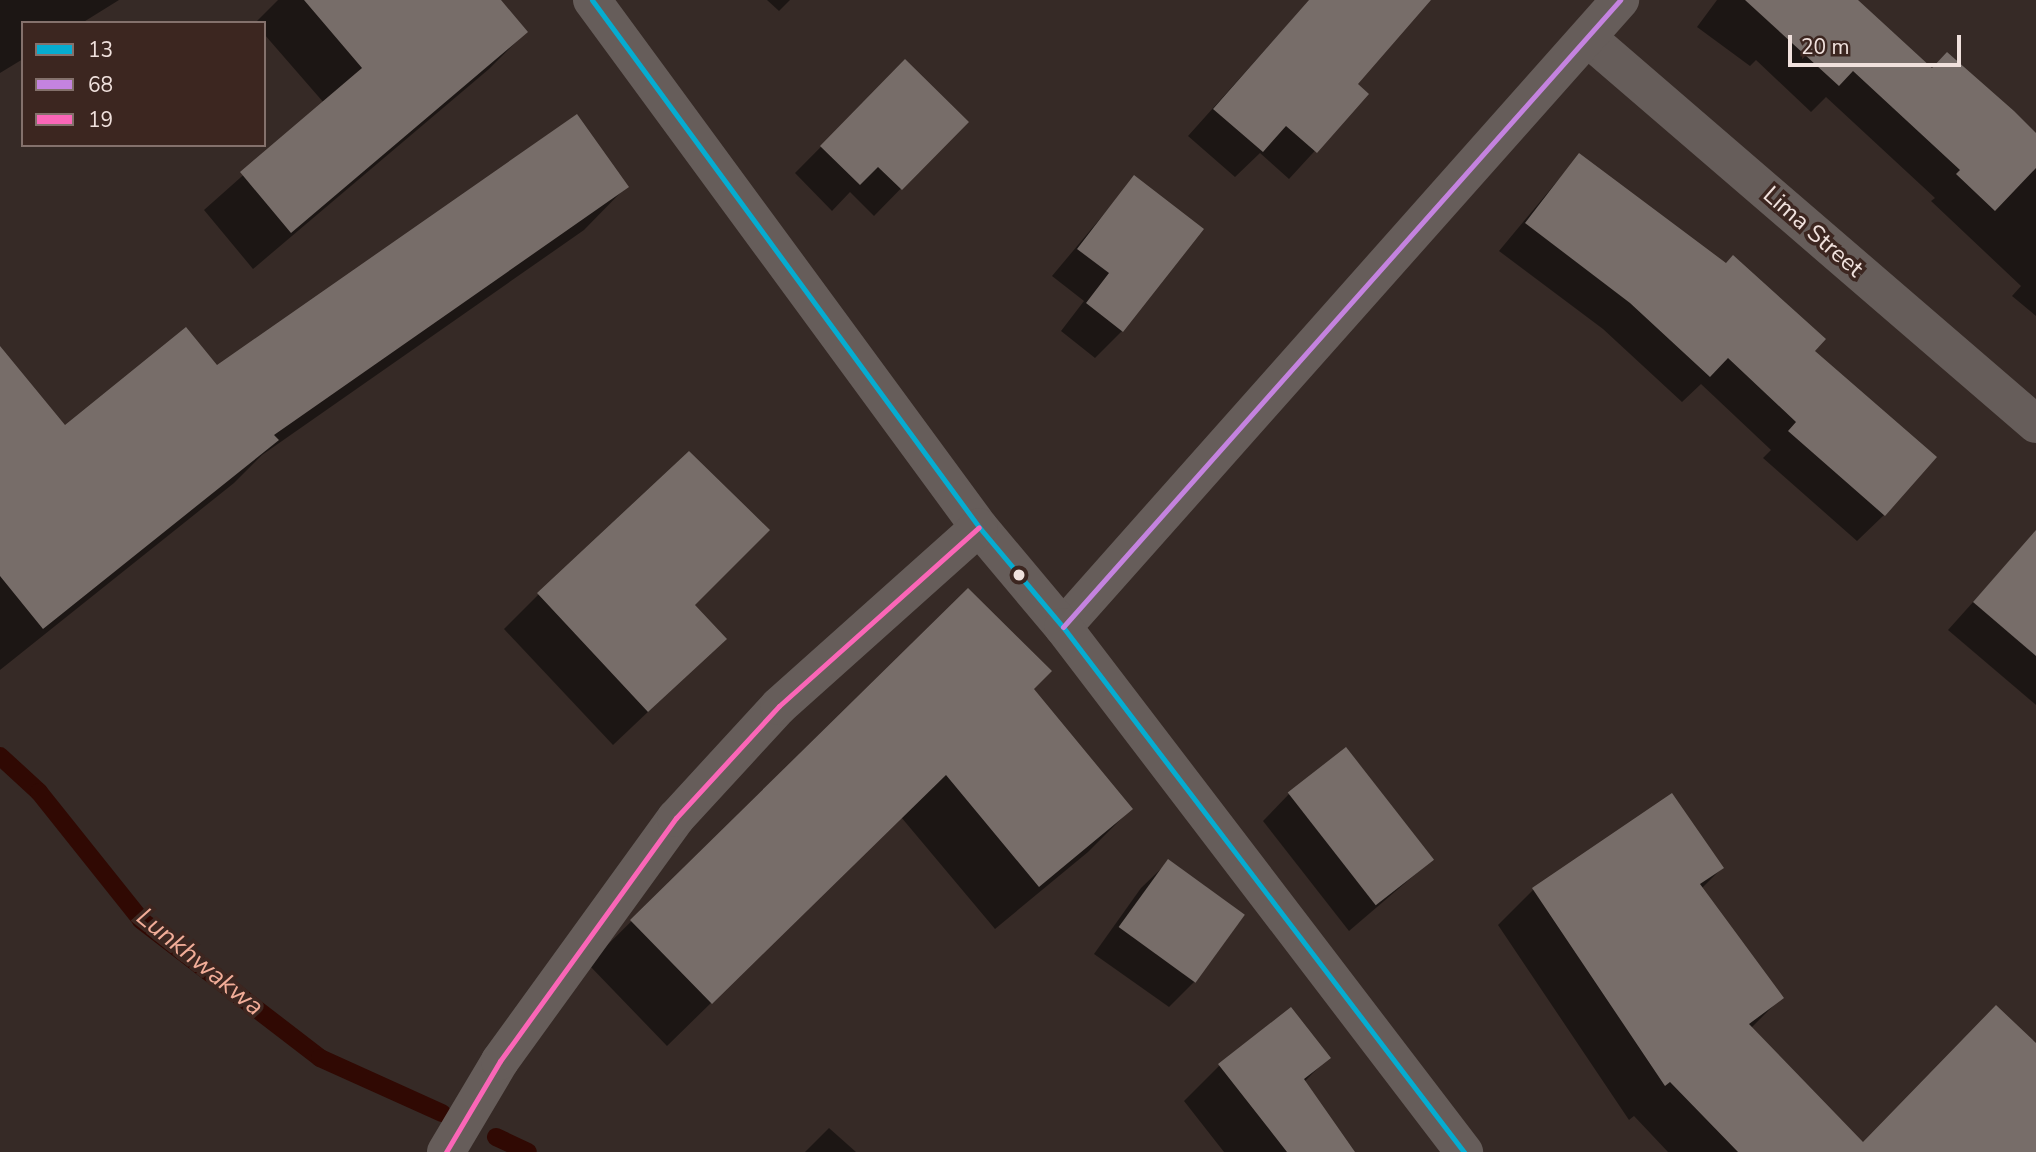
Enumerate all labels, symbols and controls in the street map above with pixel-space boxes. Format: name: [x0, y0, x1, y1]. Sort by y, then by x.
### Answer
legend: [21, 21, 266, 147]
scale bar: [1791, 21, 1964, 65]
text: 20 m: [1801, 33, 1850, 61]
text: 13: [88, 36, 113, 64]
text: 68: [88, 71, 113, 99]
text: 19: [88, 106, 113, 134]
street label: Lima Street: [1757, 181, 1869, 283]
unlabelled marker: [1012, 568, 1026, 582]
water label: Lunkhwakwa: [130, 901, 270, 1023]

